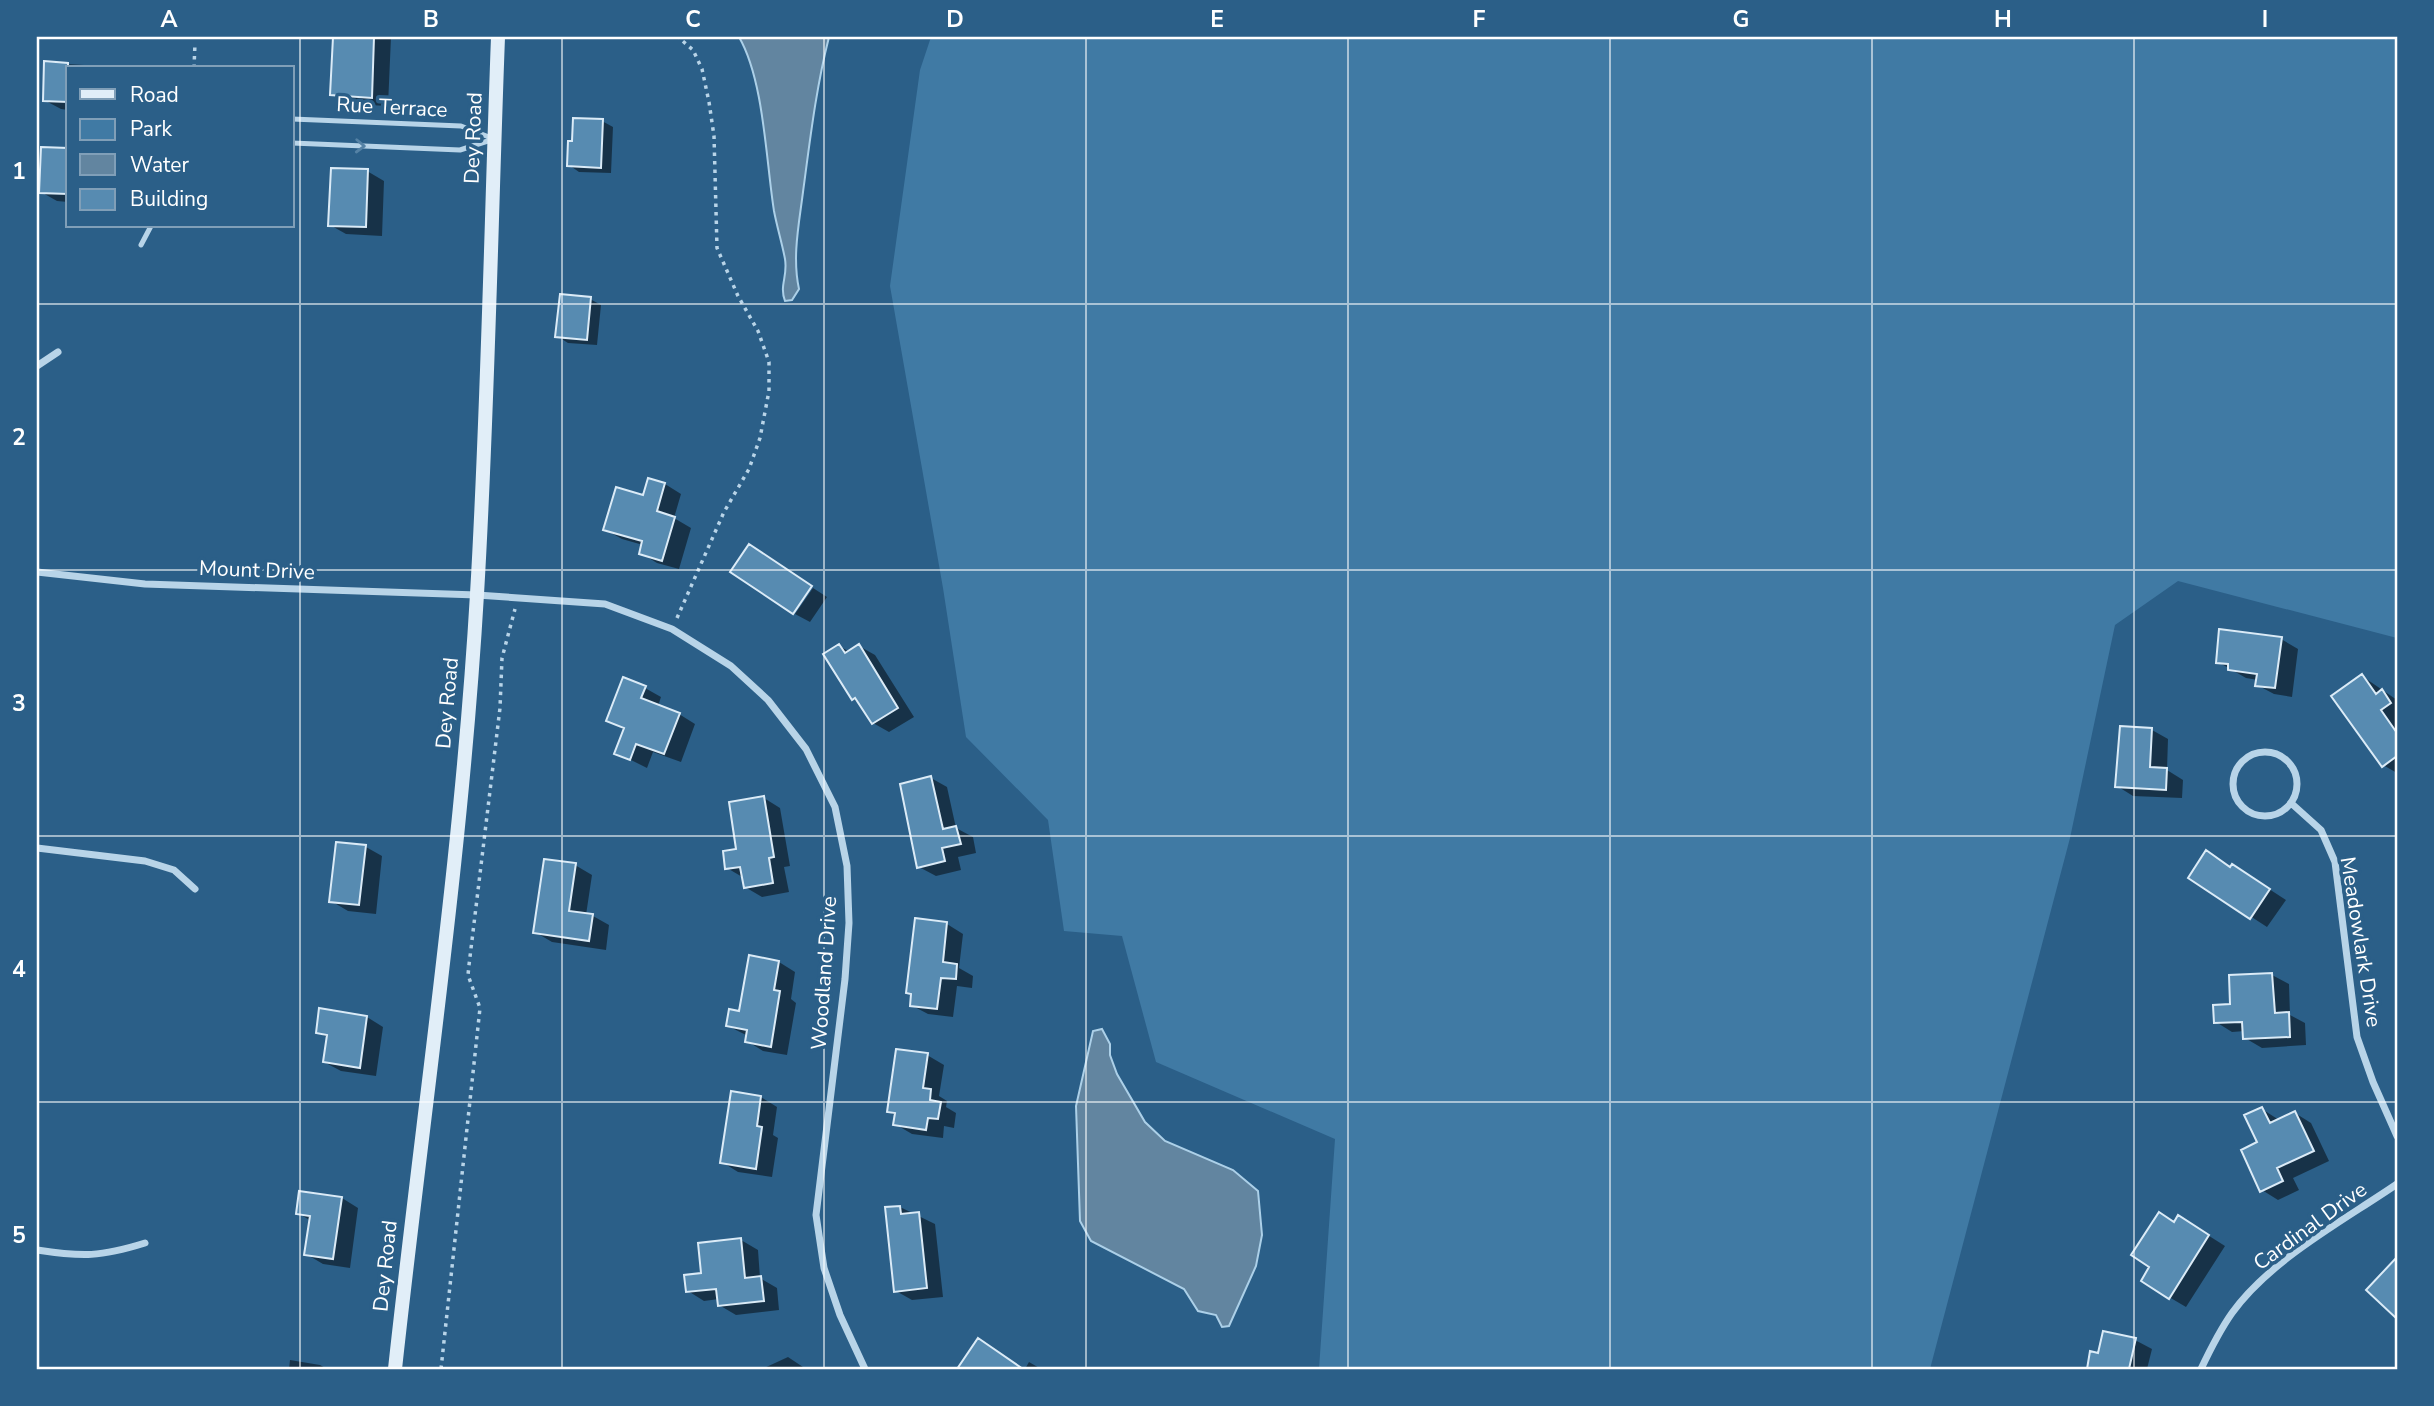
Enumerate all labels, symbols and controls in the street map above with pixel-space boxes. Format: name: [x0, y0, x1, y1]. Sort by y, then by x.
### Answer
text: A: [160, 4, 178, 35]
text: B: [423, 4, 439, 35]
text: C: [685, 4, 701, 35]
text: D: [946, 4, 964, 35]
text: E: [1210, 4, 1224, 35]
text: F: [1473, 4, 1486, 35]
text: G: [1733, 4, 1749, 35]
text: H: [1994, 4, 2012, 35]
text: I: [2262, 4, 2268, 35]
legend: [66, 66, 294, 228]
text: Road: [130, 81, 179, 109]
street label: Rue Terrace: [336, 90, 448, 124]
street label: Dey Road: [457, 92, 489, 184]
text: Park: [130, 115, 172, 143]
one-way arrow: [355, 139, 366, 154]
text: Water: [130, 151, 189, 179]
text: 1: [12, 156, 26, 187]
text: Building: [130, 185, 208, 213]
text: 2: [12, 422, 26, 453]
street label: Mount Drive: [199, 554, 315, 586]
street label: Dey Road: [429, 656, 465, 750]
text: 3: [12, 688, 26, 719]
street label: Meadowlark Drive: [2334, 855, 2388, 1029]
street label: Woodland Drive: [805, 895, 843, 1051]
text: 4: [12, 954, 26, 985]
street label: Cardinal Drive: [2248, 1175, 2372, 1277]
street label: Dey Road: [366, 1219, 404, 1313]
text: 5: [12, 1220, 26, 1251]

